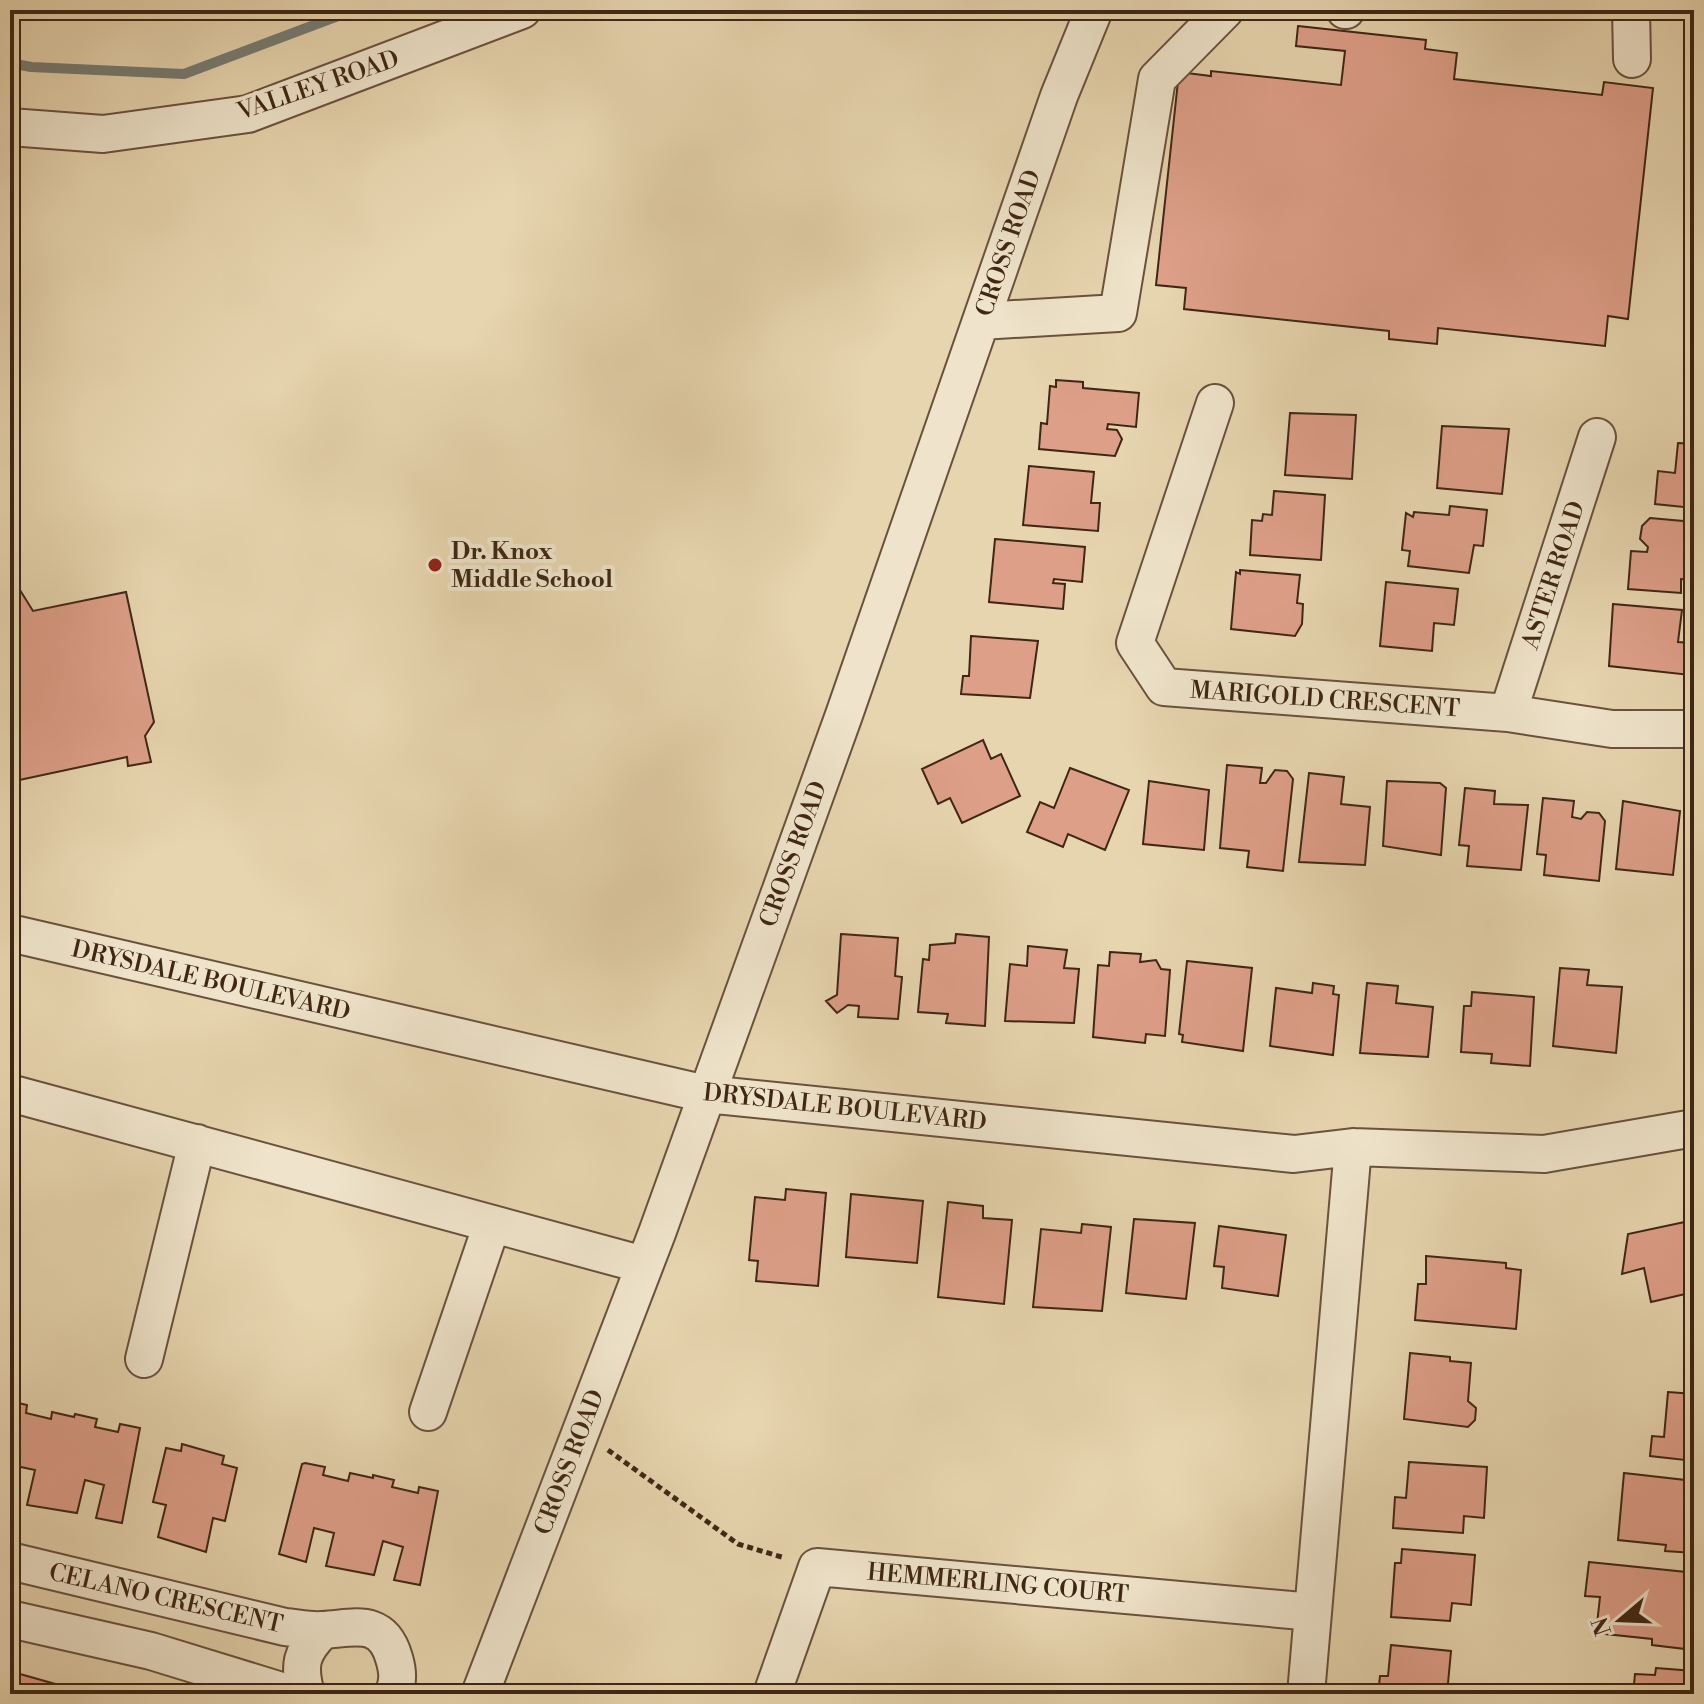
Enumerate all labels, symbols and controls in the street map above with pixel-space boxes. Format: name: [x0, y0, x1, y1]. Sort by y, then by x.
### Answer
street label: VALLEY ROAD: [233, 44, 403, 128]
street label: CROSS ROAD: [970, 166, 1048, 321]
street label: ASTER ROAD: [1516, 497, 1592, 654]
place label: Dr. Knox Middle School: [451, 537, 613, 595]
marker: Dr. Knox Middle School: [426, 556, 444, 574]
street label: MARIGOLD CRESCENT: [1189, 676, 1461, 724]
street label: CROSS ROAD: [754, 777, 834, 932]
street label: DRYSDALE BOULEVARD: [69, 934, 353, 1028]
street label: DRYSDALE BOULEVARD: [702, 1078, 988, 1138]
street label: CROSS ROAD: [528, 1385, 611, 1539]
street label: CELANO CRESCENT: [46, 1557, 286, 1640]
street label: HEMMERLING COURT: [866, 1558, 1130, 1610]
north arrow: [1580, 1580, 1660, 1660]
text: N: [1587, 1613, 1618, 1639]

